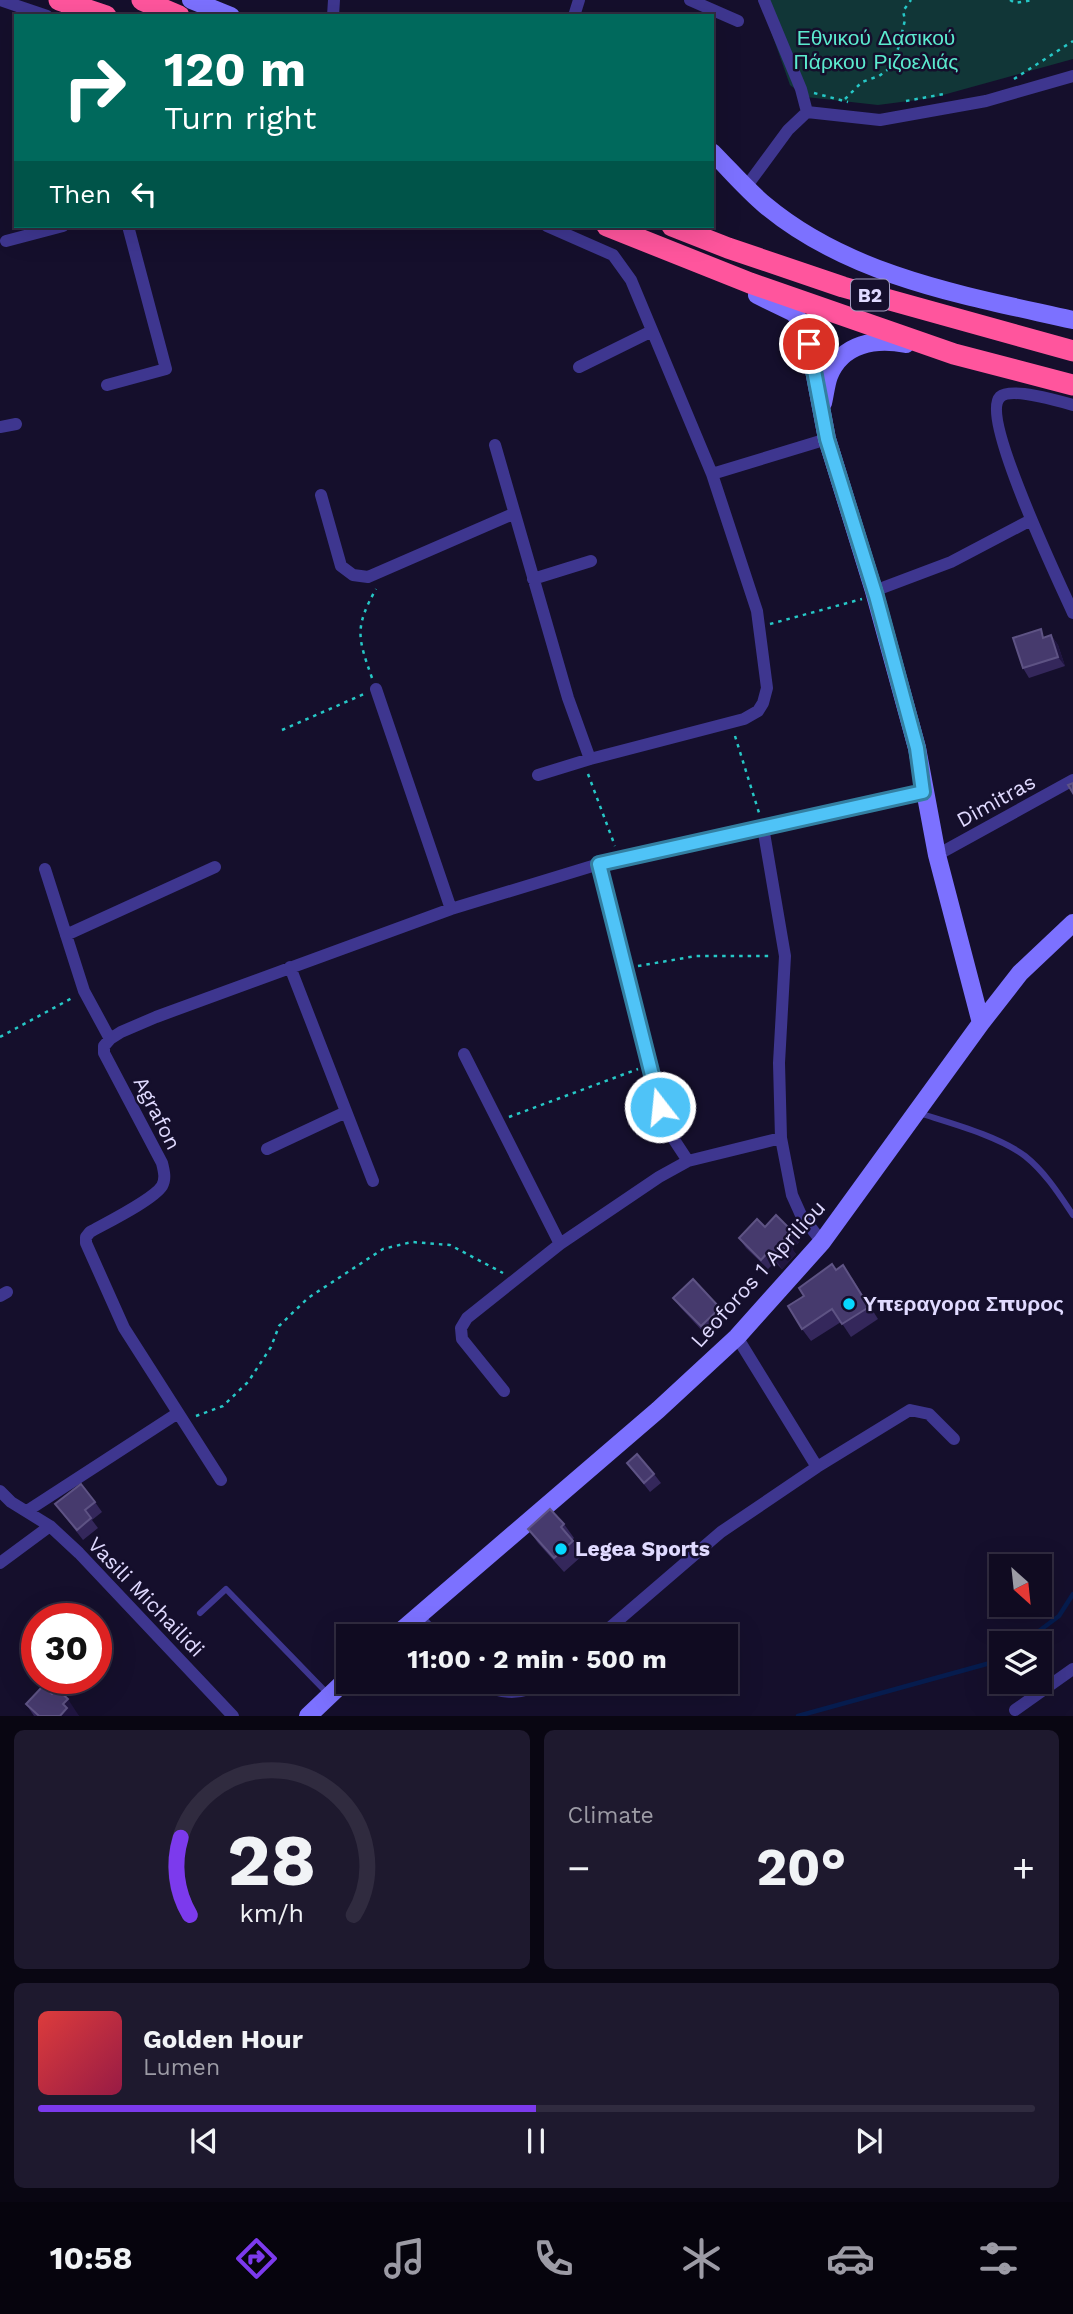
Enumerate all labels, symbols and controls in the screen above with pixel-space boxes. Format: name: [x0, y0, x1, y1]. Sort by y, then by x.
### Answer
park label: Εθνικού Δασικού Πάρκου Ριζοελιάς: [794, 25, 958, 74]
text: 120 m: [164, 40, 306, 98]
icon: right: [49, 42, 140, 133]
text: Turn right: [164, 99, 316, 137]
icon: left: [125, 175, 163, 213]
text: Then: [49, 179, 111, 209]
road number: B2: [851, 280, 889, 310]
pin: [779, 314, 839, 374]
icon: arrive: [790, 325, 828, 363]
street label: Dimitras: [952, 769, 1040, 832]
position arrow: [623, 1070, 697, 1144]
street label: Agrafon: [128, 1072, 186, 1153]
street label: Leoforos 1 Apriliou: [685, 1195, 830, 1352]
place label: Υπεραγορα Σπυρος: [863, 1291, 1064, 1316]
marker: Υπεραγορα Σπυρος: [841, 1296, 857, 1312]
street label: Vasili Michailidi: [83, 1532, 210, 1662]
place label: Legea Sports: [575, 1536, 710, 1561]
marker: Legea Sports: [553, 1541, 569, 1557]
north arrow: [989, 1554, 1052, 1617]
map controls: [989, 1554, 1052, 1694]
speed limit sign: 30: [21, 1603, 112, 1694]
button: layers: [989, 1631, 1052, 1694]
text: 11:00 · 2 min · 500 m: [407, 1644, 667, 1674]
text: Climate: [568, 1802, 654, 1829]
text: 28: [227, 1818, 316, 1904]
text: 20°: [756, 1837, 846, 1898]
text: −: [568, 1846, 590, 1890]
text: +: [1012, 1846, 1035, 1890]
text: km/h: [240, 1899, 304, 1928]
text: Golden Hour: [143, 2024, 303, 2054]
text: Lumen: [143, 2054, 220, 2081]
icon: previous: [185, 2122, 223, 2160]
icon: pause: [517, 2122, 555, 2160]
icon: next: [850, 2122, 888, 2160]
icon: directions: [232, 2234, 281, 2283]
icon: music: [380, 2234, 429, 2283]
icon: phone: [529, 2234, 578, 2283]
icon: climate: [677, 2234, 726, 2283]
icon: car: [826, 2234, 875, 2283]
icon: filters: [974, 2234, 1023, 2283]
text: 10:58: [50, 2239, 133, 2277]

